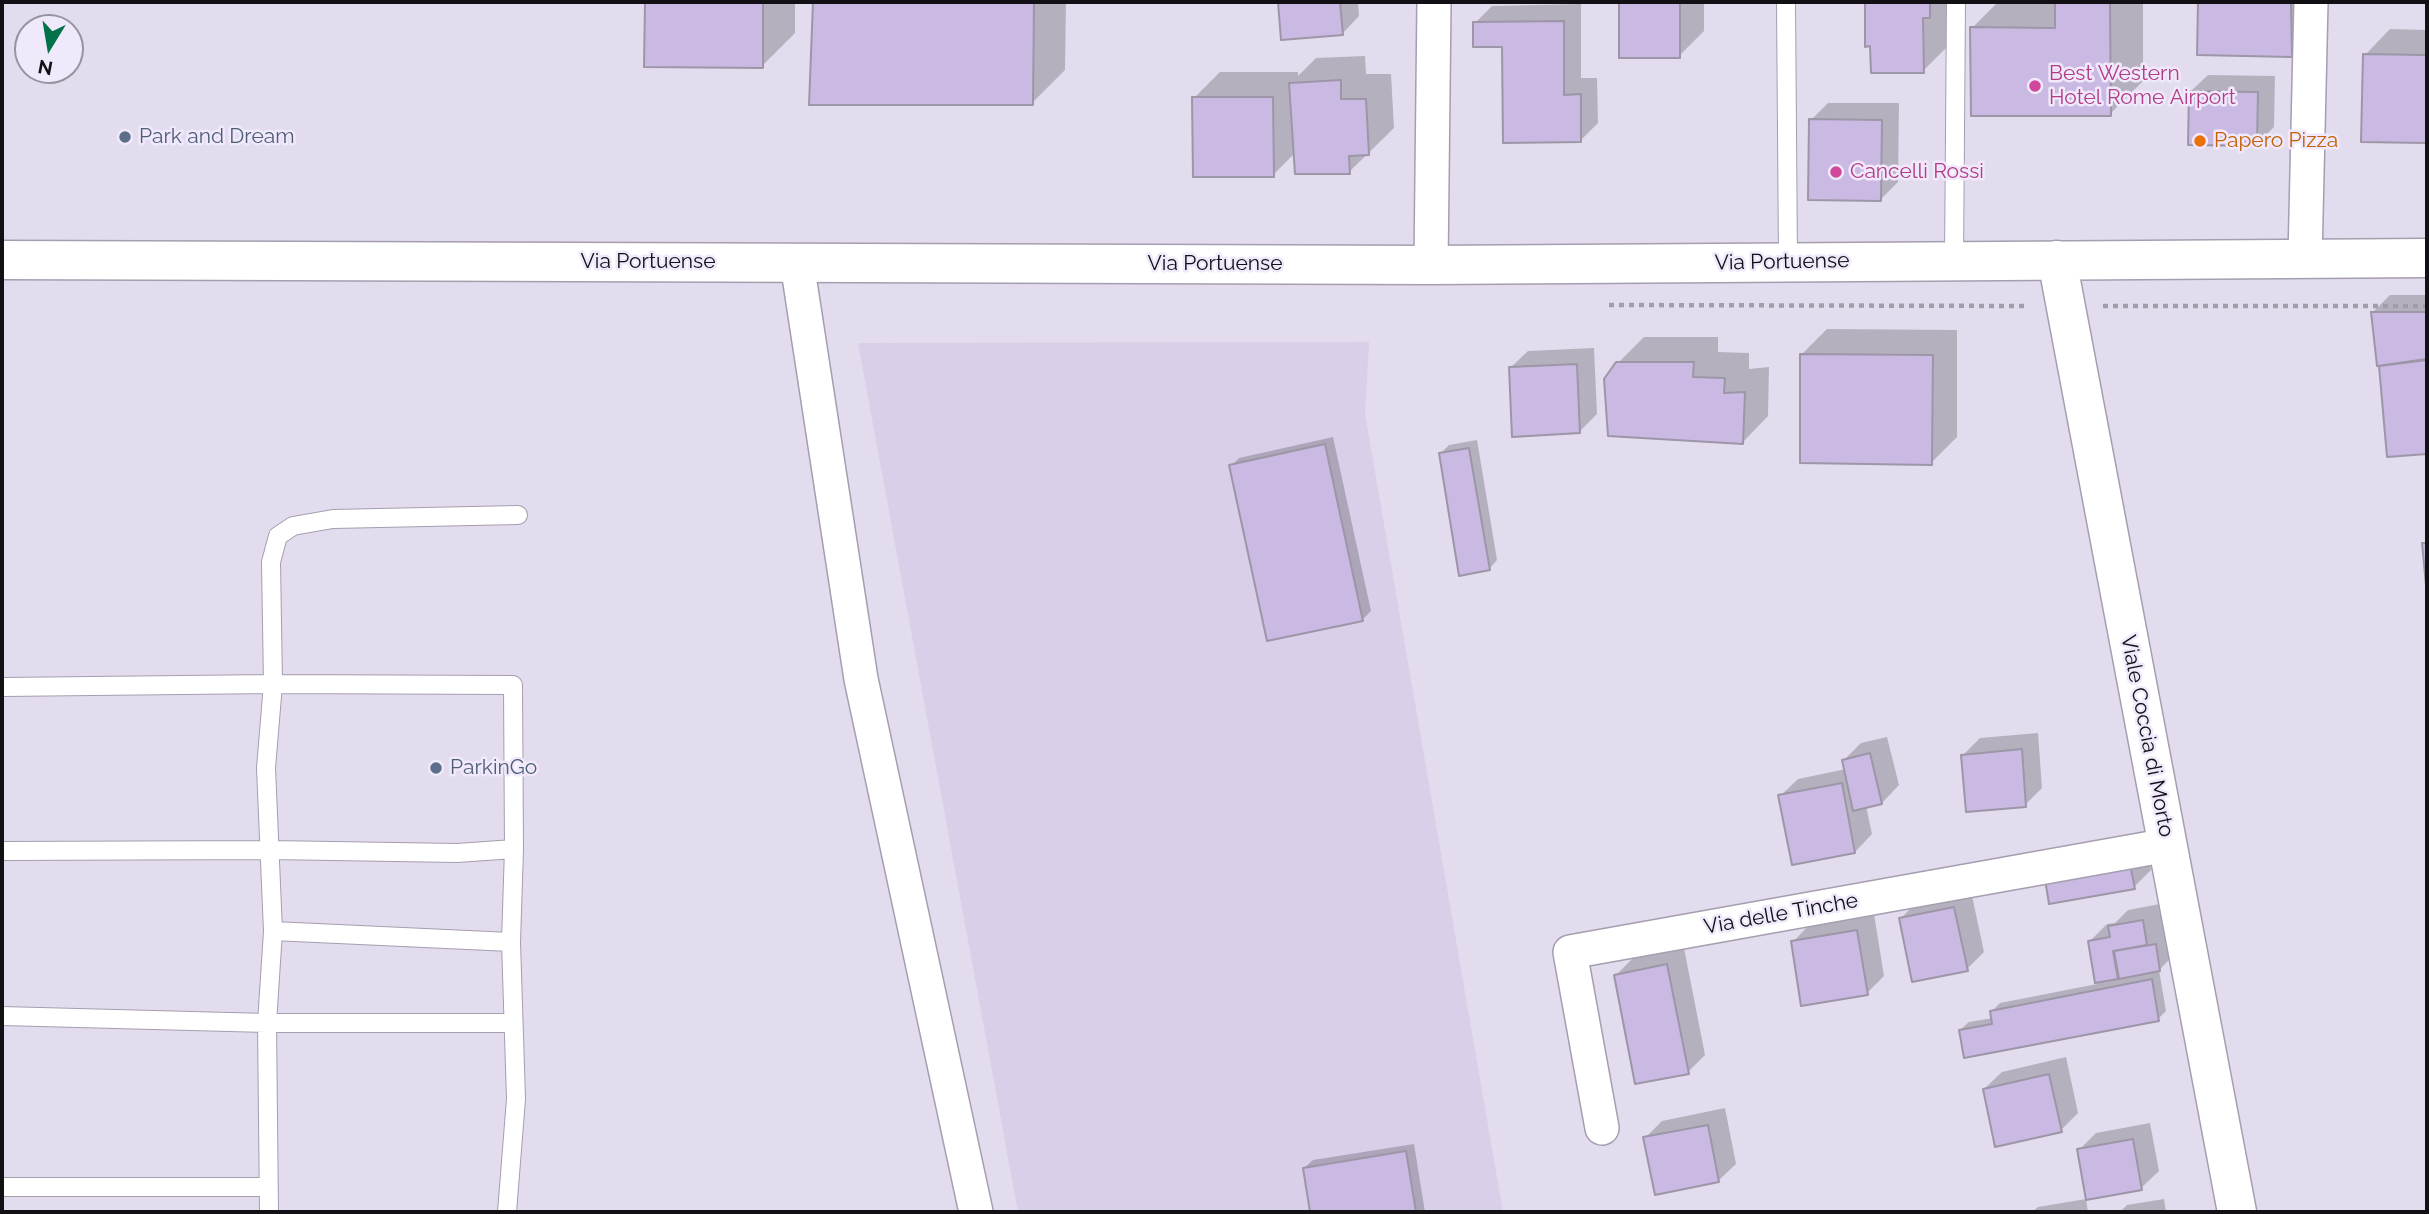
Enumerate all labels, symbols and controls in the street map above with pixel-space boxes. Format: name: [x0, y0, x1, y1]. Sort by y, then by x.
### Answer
north arrow: [14, 14, 84, 84]
text: N: [36, 55, 55, 80]
place label: Best Western Hotel Rome Airport: [2049, 61, 2236, 111]
marker: Best Western Hotel Rome Airport: [2027, 78, 2043, 94]
place label: Park and Dream: [139, 124, 294, 150]
place label: Papero Pizza: [2214, 128, 2338, 154]
marker: Park and Dream: [117, 129, 133, 145]
marker: Papero Pizza: [2192, 133, 2208, 149]
place label: Cancelli Rossi: [1850, 159, 1984, 185]
marker: Cancelli Rossi: [1828, 164, 1844, 180]
street label: Via Portuense: [1714, 248, 1850, 276]
street label: Via Portuense: [581, 249, 715, 275]
street label: Via Portuense: [1148, 251, 1282, 277]
street label: Viale Coccia di Morto: [2115, 633, 2179, 839]
place label: ParkinGo: [450, 755, 537, 781]
marker: ParkinGo: [428, 760, 444, 776]
street label: Via delle Tinche: [1702, 888, 1860, 940]

